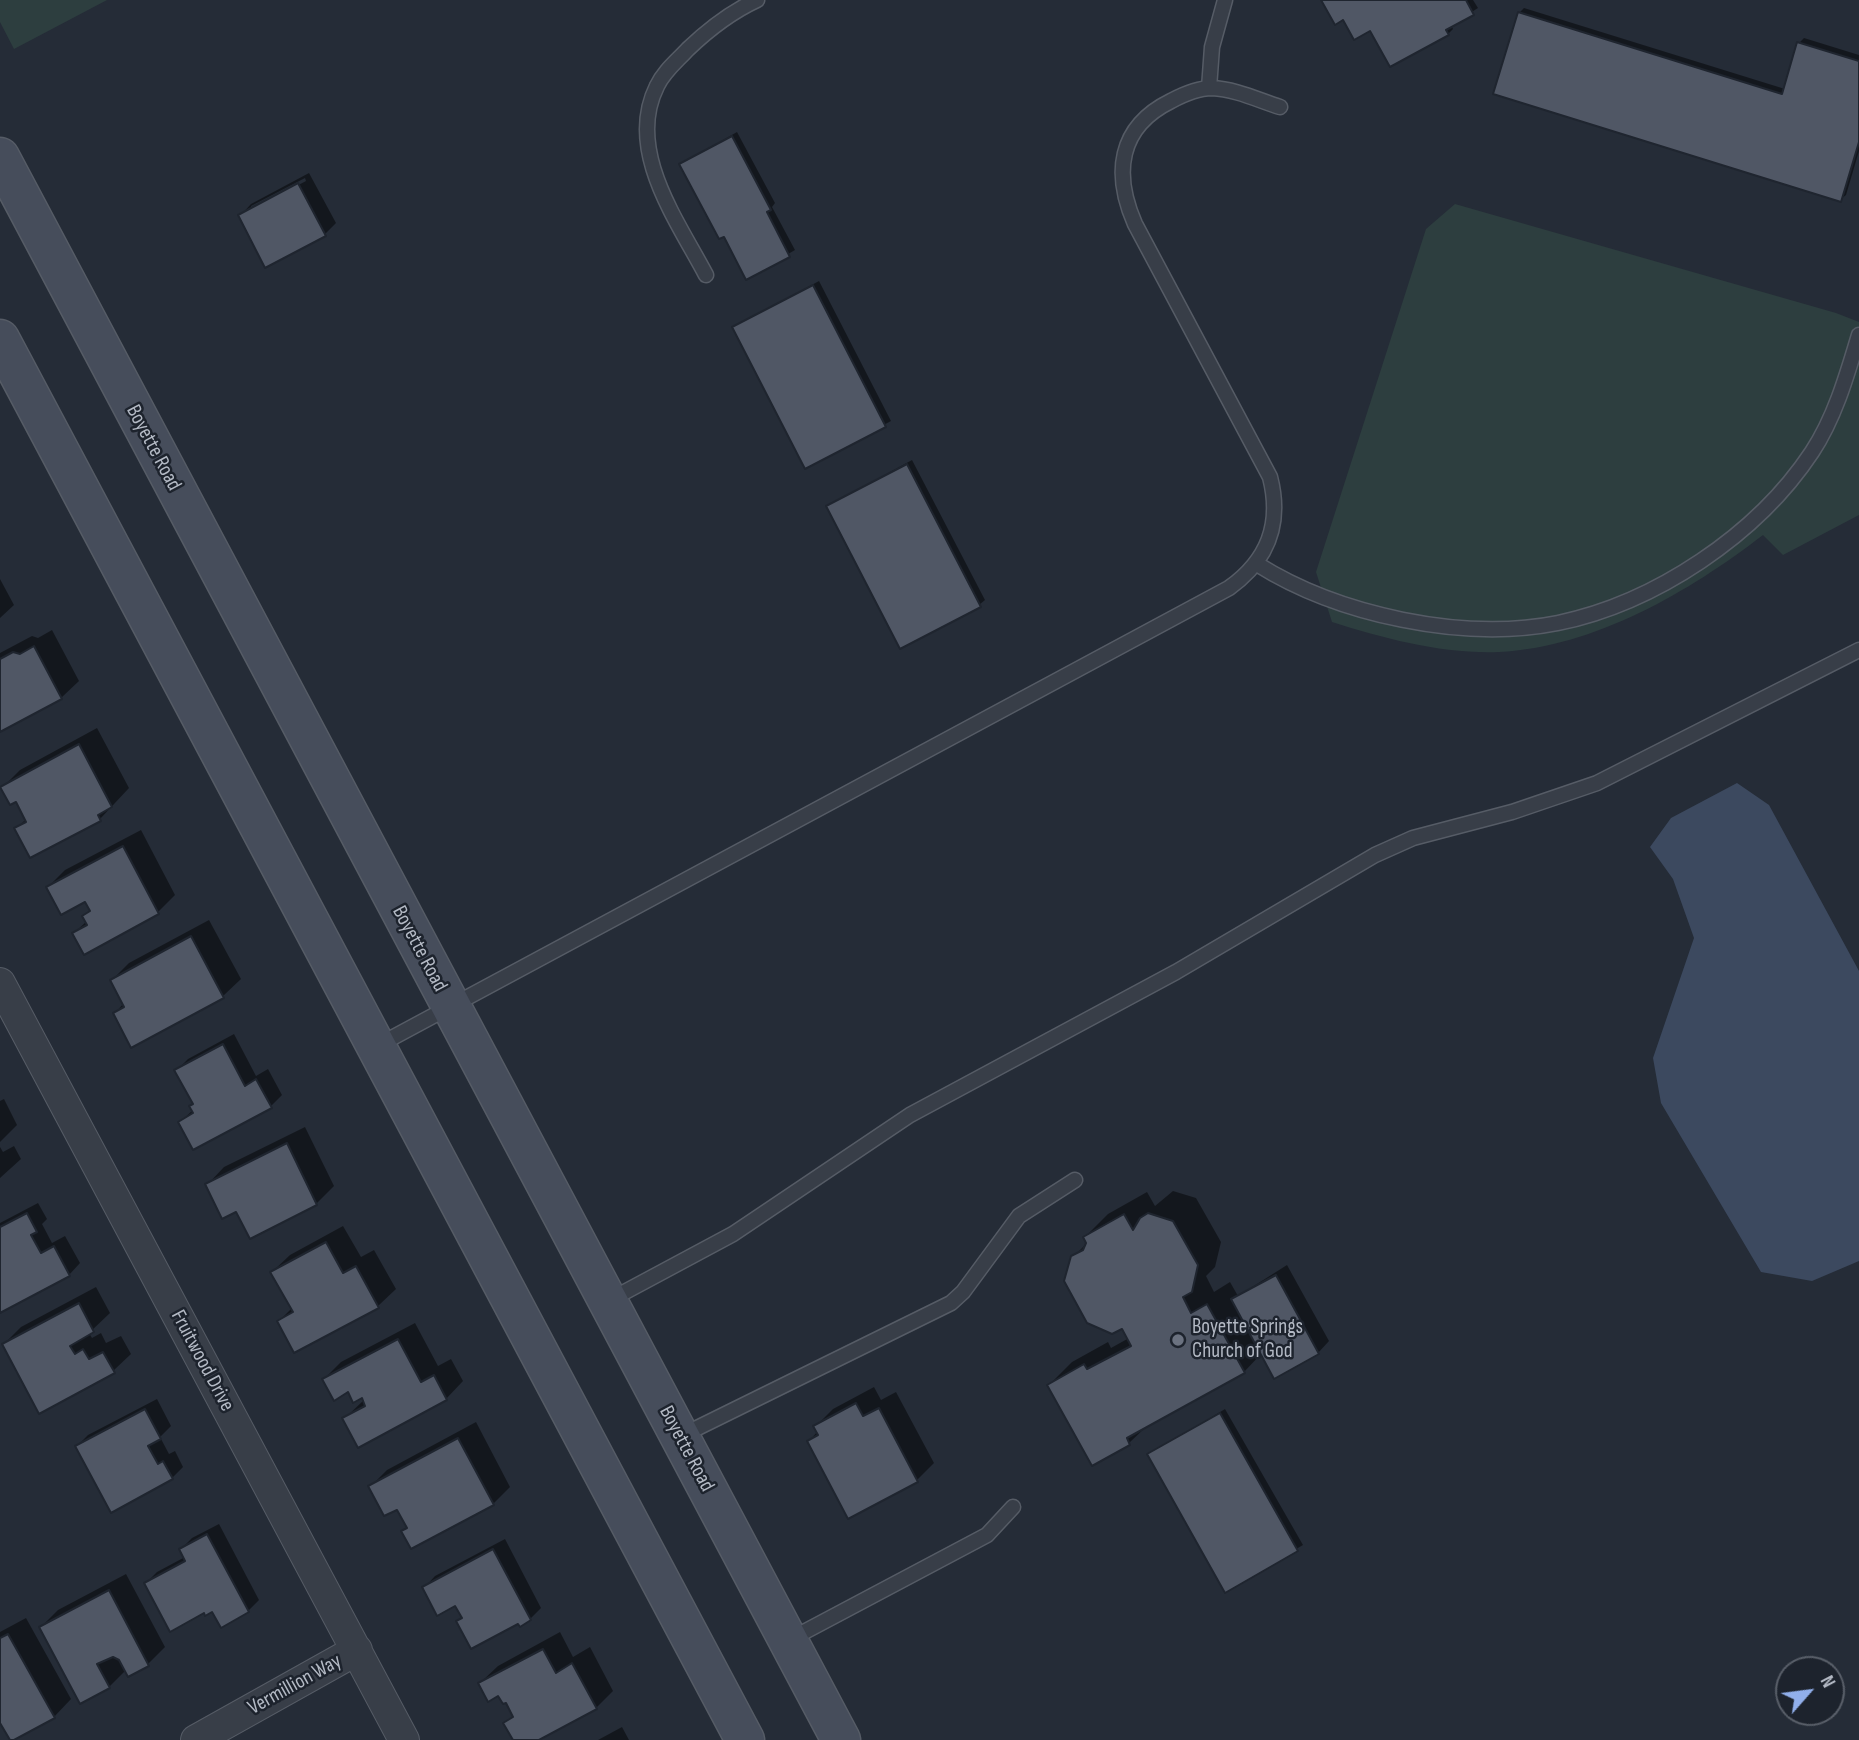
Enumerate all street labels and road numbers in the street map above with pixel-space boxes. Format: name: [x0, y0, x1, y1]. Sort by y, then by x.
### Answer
street label: Boyette Road: [120, 401, 186, 495]
street label: Boyette Road: [386, 902, 452, 996]
street label: Fruitwood Drive: [165, 1306, 239, 1416]
street label: Boyette Road: [653, 1402, 719, 1496]
street label: Vermillion Way: [244, 1649, 346, 1721]

